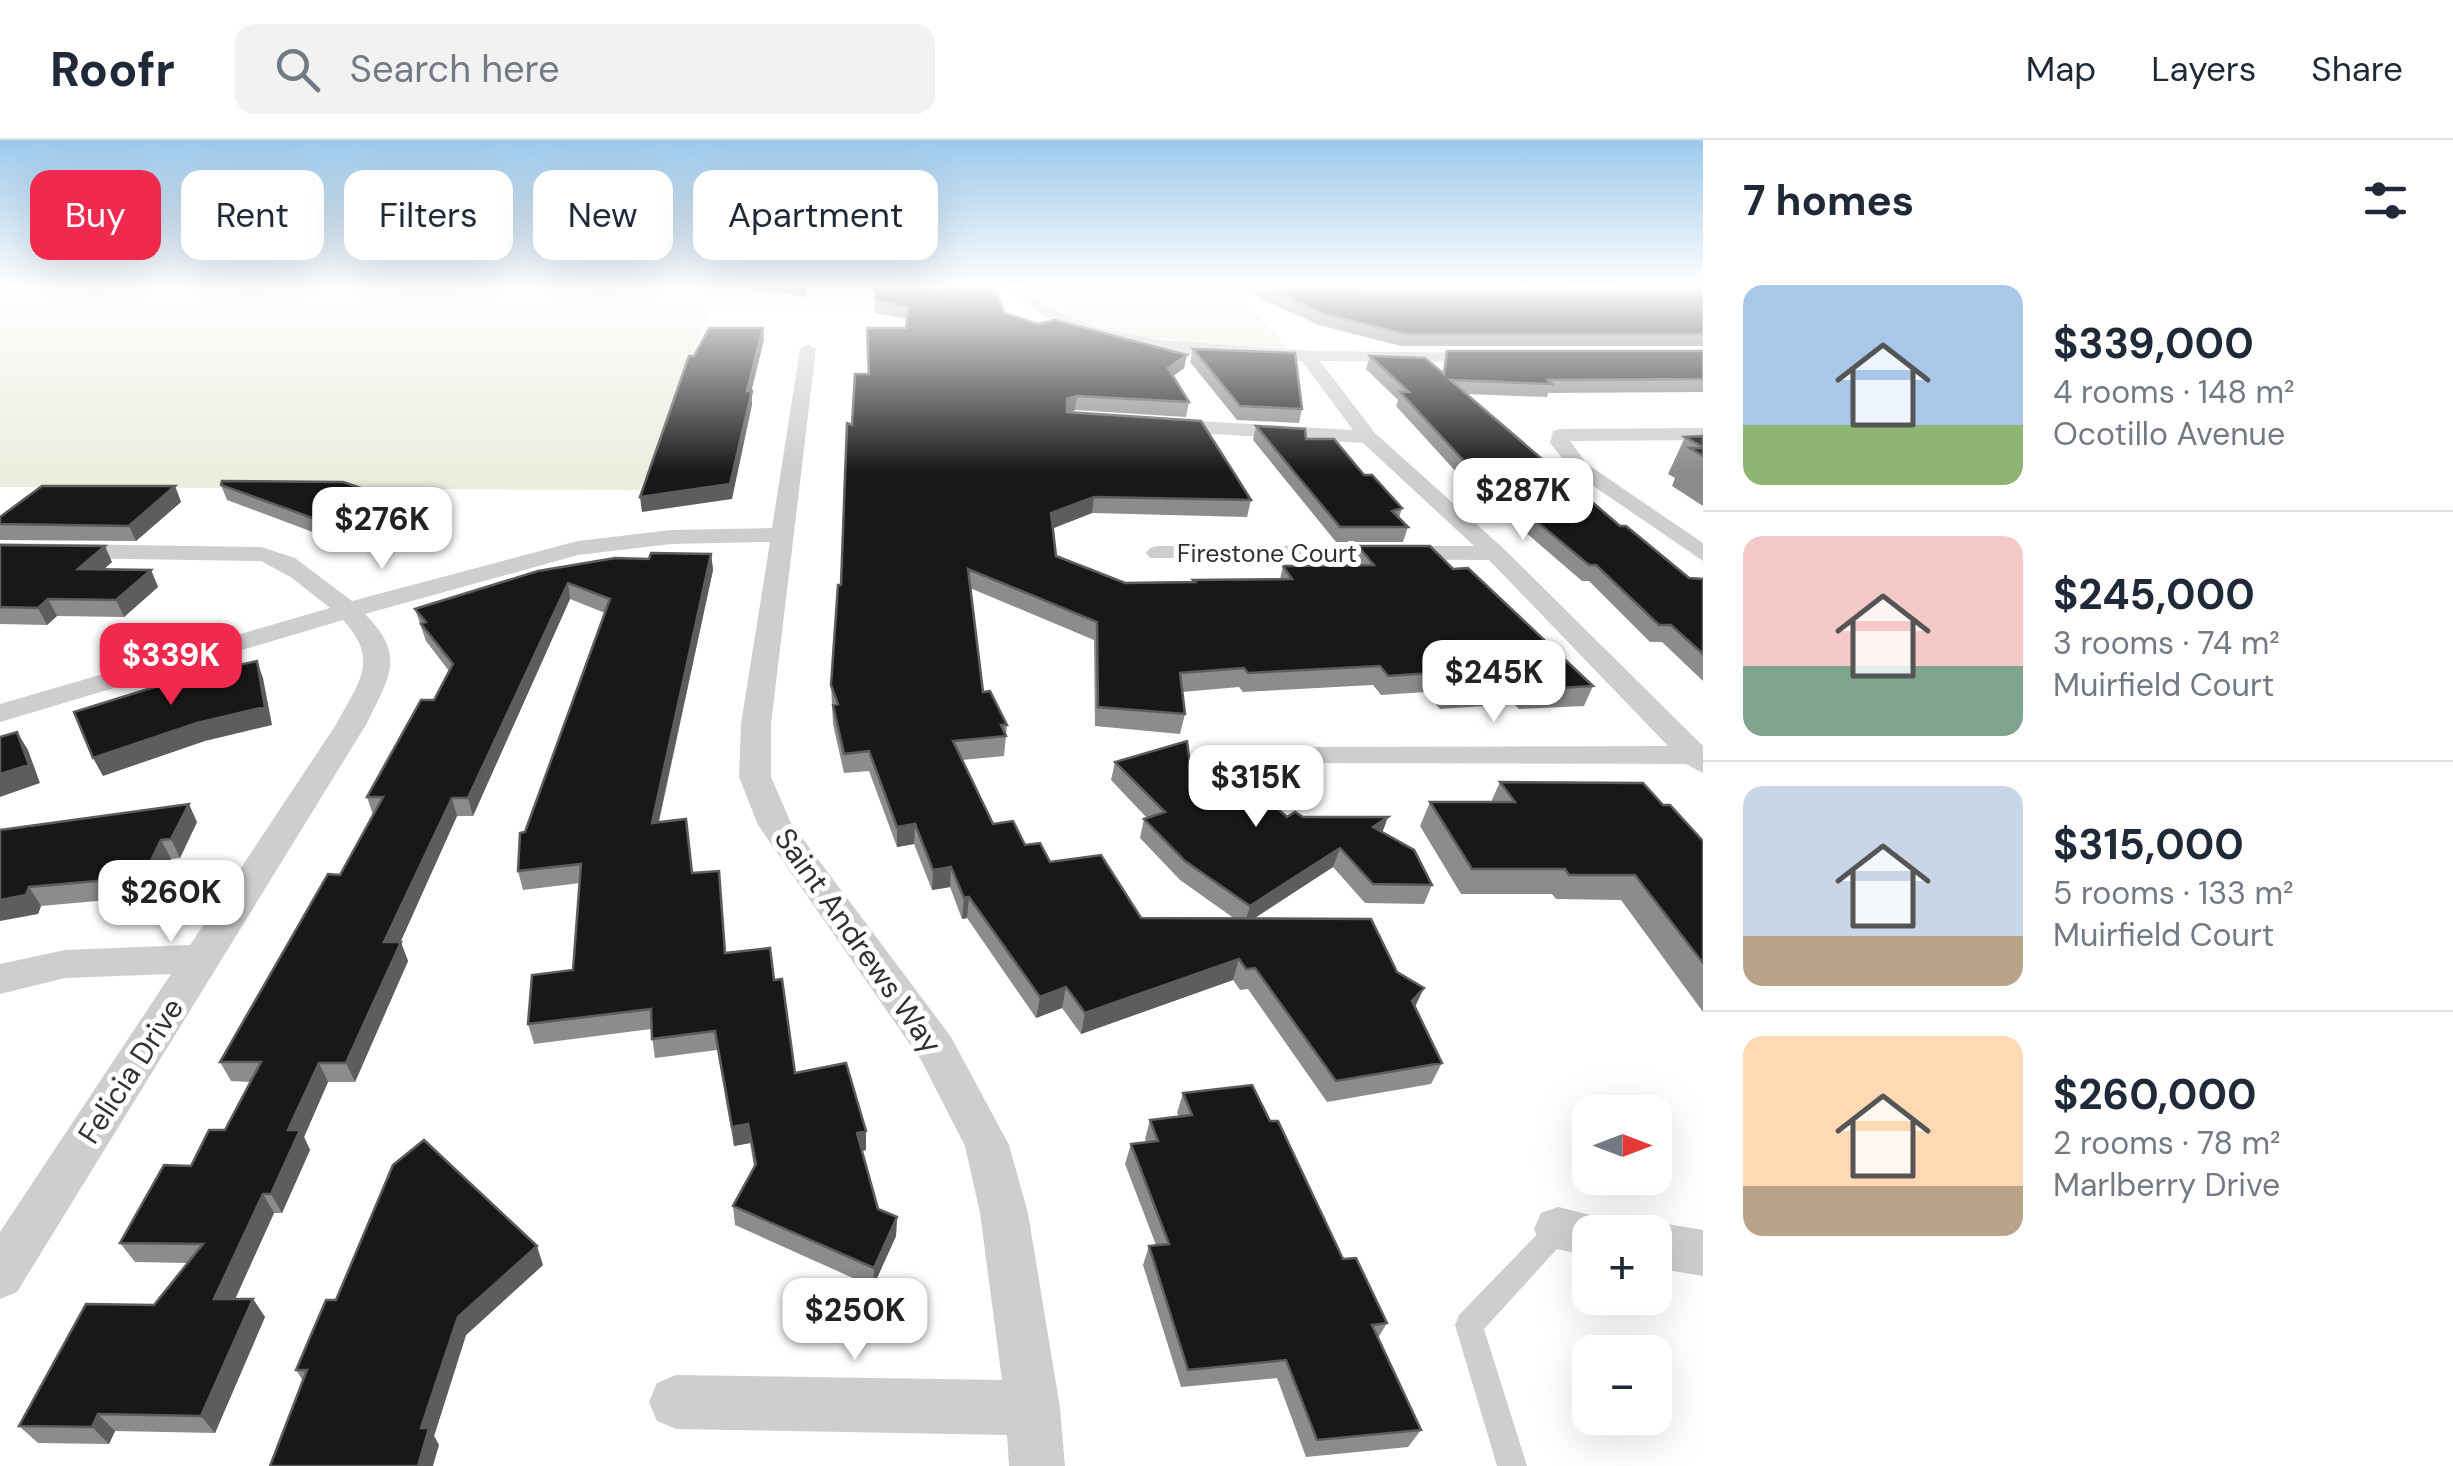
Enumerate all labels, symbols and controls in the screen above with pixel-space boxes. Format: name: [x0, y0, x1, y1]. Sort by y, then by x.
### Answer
search box: [235, 24, 935, 114]
text: Roofr: [50, 38, 175, 101]
icon: search: [270, 42, 325, 97]
text: Search here: [350, 44, 560, 94]
text: Map: [2026, 46, 2096, 92]
text: Layers: [2151, 46, 2256, 92]
text: Share: [2311, 46, 2403, 92]
chip: Buy: [30, 170, 161, 260]
chip: Rent: [181, 170, 324, 260]
chip: Filters: [344, 170, 513, 260]
chip: New: [533, 170, 673, 260]
chip: Apartment: [693, 170, 938, 260]
text: 7 homes: [1743, 173, 1914, 228]
icon: filters: [2358, 173, 2413, 228]
text: $339,000: [2053, 316, 2254, 371]
icon: home: [1823, 325, 1943, 445]
text: 4 rooms · 148 m²: [2053, 371, 2295, 413]
text: Ocotillo Avenue: [2053, 413, 2285, 455]
pin: $287K: [1453, 458, 1593, 543]
text: $287K: [1475, 469, 1571, 511]
pin: $276K: [312, 487, 452, 572]
text: $276K: [334, 498, 430, 540]
street label: Firestone Court: [1177, 537, 1357, 570]
text: $245,000: [2053, 567, 2255, 622]
icon: home: [1823, 576, 1943, 696]
text: 3 rooms · 74 m²: [2053, 622, 2280, 664]
pin: $339K: [101, 623, 241, 708]
text: $339K: [122, 634, 220, 676]
pin: $245K: [1424, 640, 1564, 725]
text: $245K: [1444, 651, 1544, 693]
text: Muirfield Court: [2053, 664, 2274, 706]
pin: $315K: [1186, 745, 1326, 830]
text: $315K: [1211, 756, 1301, 798]
text: $315,000: [2053, 817, 2244, 872]
street label: Saint Andrews Way: [766, 820, 951, 1061]
icon: home: [1823, 826, 1943, 946]
pin: $260K: [101, 860, 241, 945]
text: $260K: [120, 871, 222, 913]
text: 5 rooms · 133 m²: [2053, 872, 2294, 914]
text: Muirfield Court: [2053, 914, 2274, 956]
street label: Felicia Drive: [69, 990, 192, 1151]
text: $260,000: [2053, 1067, 2257, 1122]
icon: home: [1823, 1076, 1943, 1196]
north arrow: [1572, 1095, 1672, 1195]
map controls: [1572, 1095, 1672, 1435]
text: 2 rooms · 78 m²: [2053, 1122, 2281, 1164]
text: Marlberry Drive: [2053, 1164, 2280, 1206]
button: +: [1572, 1215, 1672, 1315]
pin: $250K: [785, 1278, 925, 1363]
text: $250K: [804, 1289, 906, 1331]
button: −: [1572, 1335, 1672, 1435]

